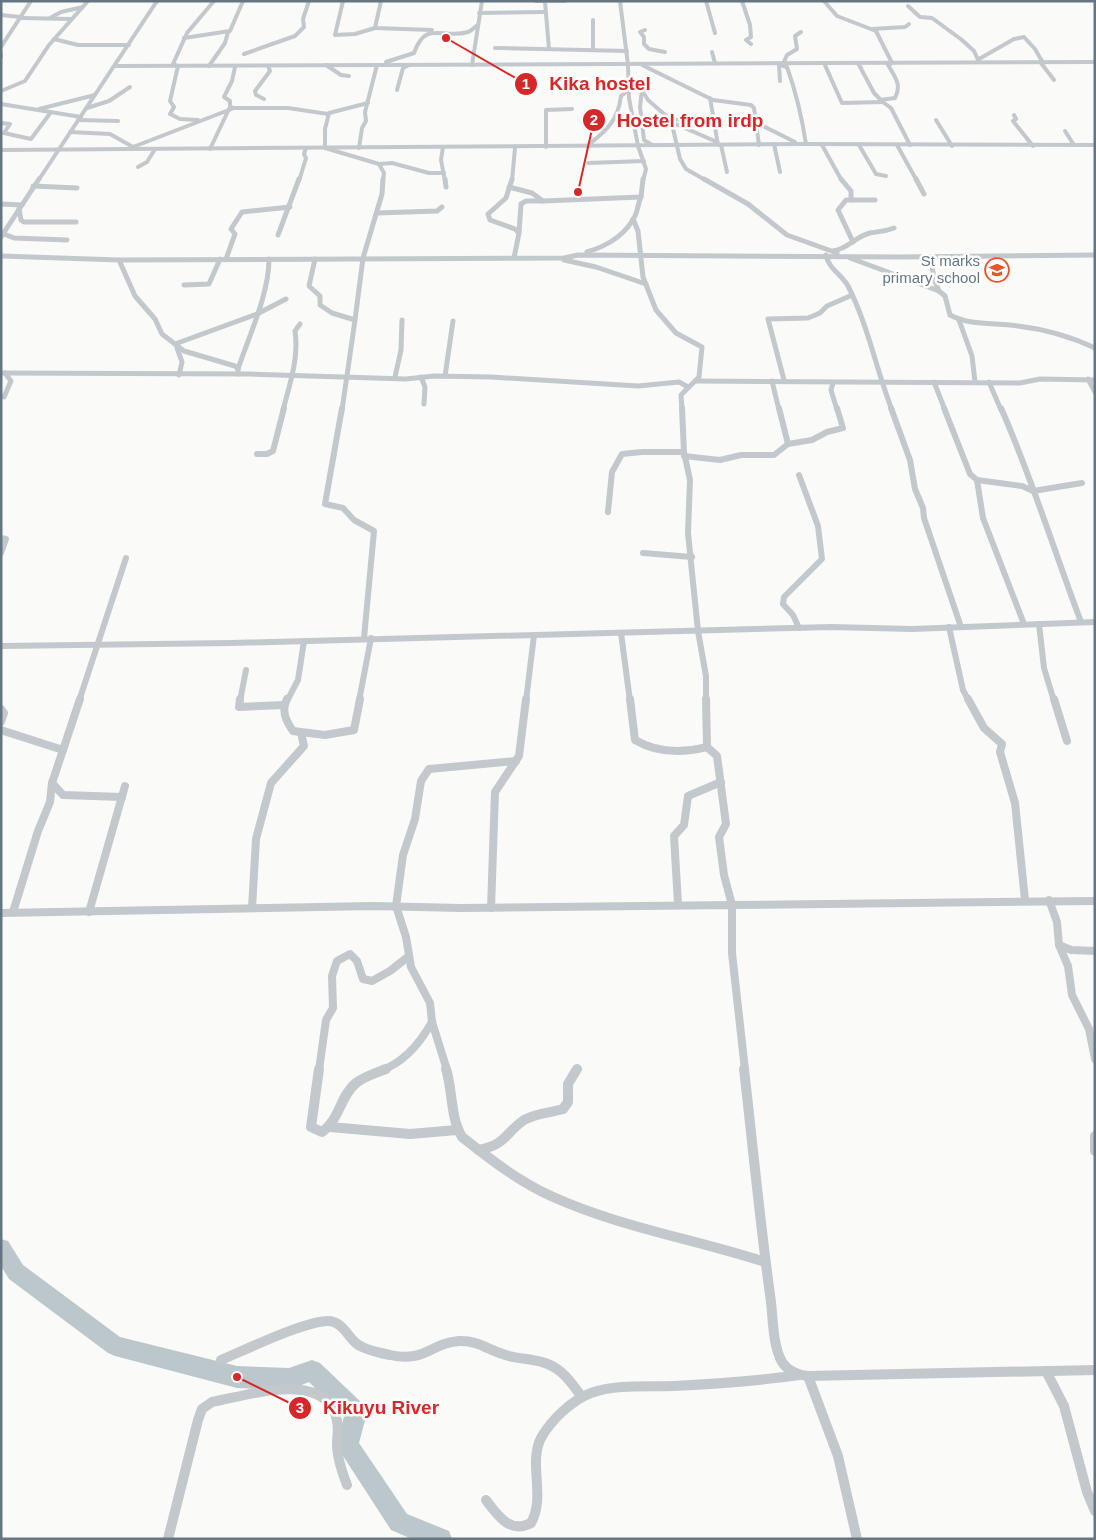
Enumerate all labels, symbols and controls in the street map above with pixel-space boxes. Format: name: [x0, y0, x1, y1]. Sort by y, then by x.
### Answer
callout: Kika hostel: [514, 67, 660, 101]
text: Kika hostel: [549, 73, 651, 94]
text: 1: [522, 75, 530, 92]
callout: Hostel from irdp: [582, 103, 773, 137]
text: Hostel from irdp: [617, 110, 763, 131]
text: 2: [590, 111, 598, 128]
place label: St marks primary school: [882, 252, 980, 286]
school or university icon: St marks primary school: [984, 257, 1010, 283]
callout: Kikuyu River: [288, 1391, 449, 1425]
text: Kikuyu River: [323, 1397, 440, 1418]
text: 3: [296, 1399, 304, 1416]

